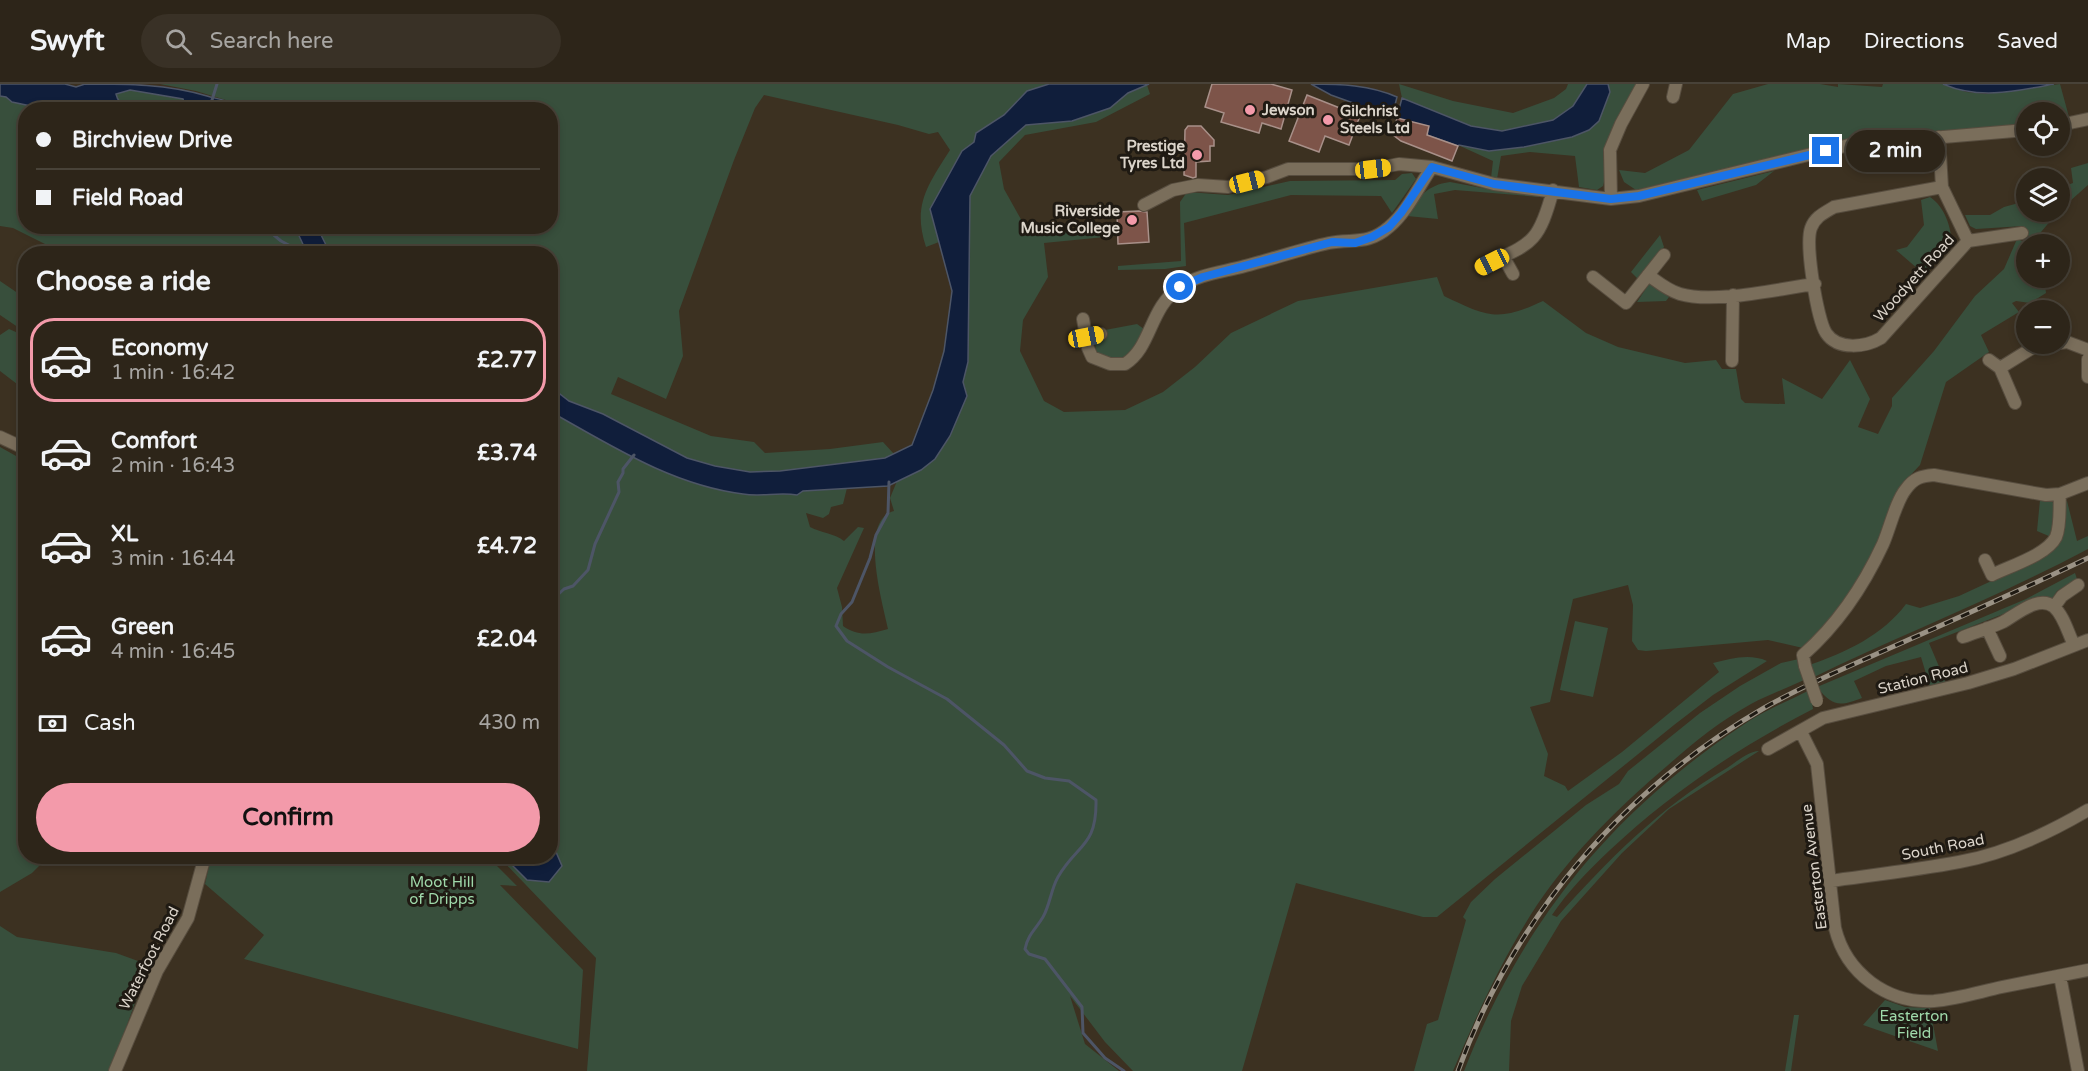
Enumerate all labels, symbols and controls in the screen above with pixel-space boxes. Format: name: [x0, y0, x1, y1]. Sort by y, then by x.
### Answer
search box: [141, 14, 561, 68]
text: Swyft: [30, 24, 105, 58]
icon: search: [162, 25, 195, 58]
text: Search here: [210, 28, 333, 54]
text: Map: [1785, 29, 1831, 54]
text: Directions: [1864, 29, 1964, 54]
text: Saved: [1997, 29, 2058, 54]
place label: Jewson: [1261, 101, 1315, 119]
place label: Gilchrist Steels Ltd: [1340, 102, 1410, 137]
map controls: [2016, 102, 2070, 354]
button: locate: [2016, 102, 2070, 156]
marker: Jewson: [1243, 103, 1257, 117]
marker: Gilchrist Steels Ltd: [1321, 113, 1335, 127]
text: Birchview Drive: [72, 127, 232, 153]
callout: 2 min: [1847, 130, 1946, 172]
place label: Prestige Tyres Ltd: [1119, 137, 1186, 173]
route end: [1812, 137, 1839, 164]
text: 2 min: [1869, 139, 1922, 163]
marker: Prestige Tyres Ltd: [1190, 148, 1204, 162]
car: [1354, 158, 1392, 180]
button: layers: [2016, 168, 2070, 222]
car: [1227, 169, 1267, 195]
text: Field Road: [72, 185, 183, 211]
place label: Riverside Music College: [1021, 202, 1121, 238]
marker: Riverside Music College: [1125, 213, 1139, 227]
street label: Woodyett Road: [1870, 230, 1958, 326]
button: +: [2016, 234, 2070, 288]
car: [1472, 246, 1512, 278]
text: Choose a ride: [36, 265, 211, 298]
route start: [1166, 273, 1193, 300]
button: −: [2016, 300, 2070, 354]
car: [1067, 325, 1105, 349]
icon: car: [39, 333, 93, 387]
text: Economy: [111, 335, 208, 361]
text: £2.77: [477, 347, 537, 373]
text: 1 min · 16:42: [111, 361, 235, 385]
icon: car: [39, 426, 93, 480]
text: Comfort: [111, 428, 197, 454]
text: £3.74: [477, 440, 537, 466]
text: 2 min · 16:43: [111, 454, 235, 478]
icon: car: [39, 519, 93, 573]
text: XL: [111, 521, 138, 547]
text: £4.72: [477, 533, 537, 559]
text: 3 min · 16:44: [111, 547, 235, 571]
icon: car: [39, 612, 93, 666]
text: Green: [111, 614, 174, 640]
text: £2.04: [477, 626, 537, 652]
text: 4 min · 16:45: [111, 640, 235, 664]
street label: Station Road: [1876, 658, 1970, 698]
icon: cash: [36, 707, 69, 740]
text: Cash: [84, 710, 136, 736]
text: 430 m: [479, 711, 540, 735]
button: Confirm: [36, 783, 540, 852]
street label: Easterton Avenue: [1797, 803, 1831, 931]
street label: South Road: [1900, 830, 1986, 864]
park label: Moot Hill of Dripps: [409, 873, 475, 908]
street label: Waterfoot Road: [115, 903, 183, 1013]
park label: Easterton Field: [1880, 1007, 1948, 1042]

